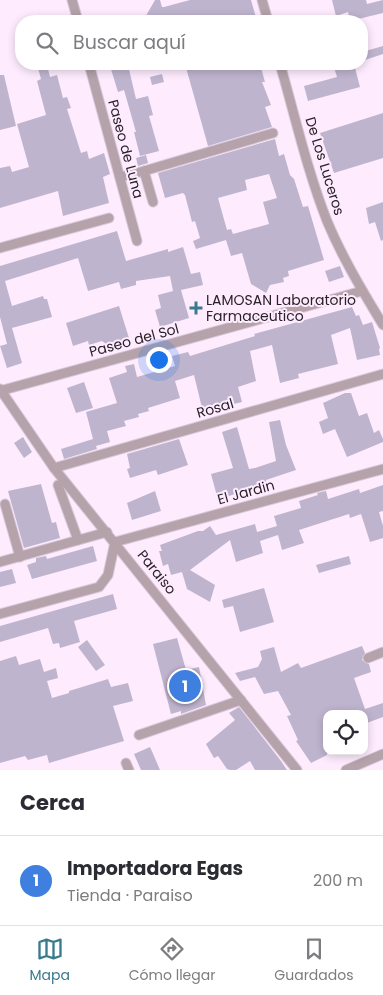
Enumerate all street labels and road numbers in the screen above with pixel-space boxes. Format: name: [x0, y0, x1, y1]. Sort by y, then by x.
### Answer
street label: Paseo de Luna: [103, 97, 149, 201]
street label: De Los Luceros: [301, 114, 349, 218]
street label: Paseo del Sol: [87, 318, 181, 362]
street label: Rosal: [194, 393, 236, 423]
street label: El Jardin: [215, 475, 277, 509]
street label: Paraiso: [133, 546, 181, 599]

